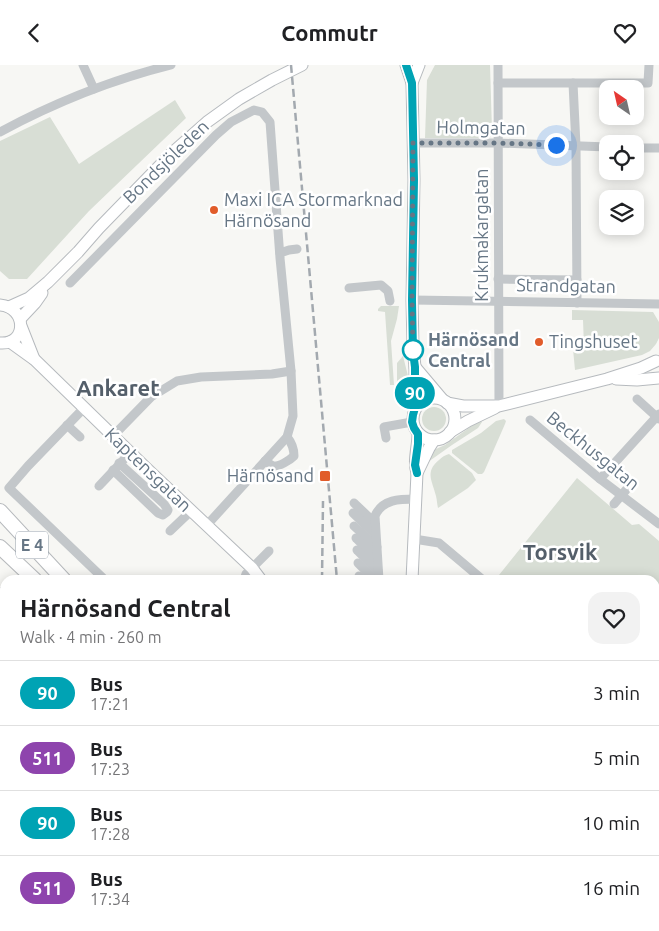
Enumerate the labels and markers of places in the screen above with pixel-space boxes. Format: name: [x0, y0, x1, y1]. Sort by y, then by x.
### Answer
place label: Maxi ICA Stormarknad Härnösand: [224, 189, 403, 230]
marker: Maxi ICA Stormarknad Härnösand: [208, 204, 220, 216]
place label: Härnösand Central: [428, 329, 519, 370]
place label: Tingshuset: [549, 331, 638, 351]
marker: Tingshuset: [533, 336, 545, 348]
marker: Härnösand Central: [402, 339, 424, 361]
place label: Härnösand: [227, 465, 314, 485]
marker: Härnösand: [318, 469, 332, 483]

